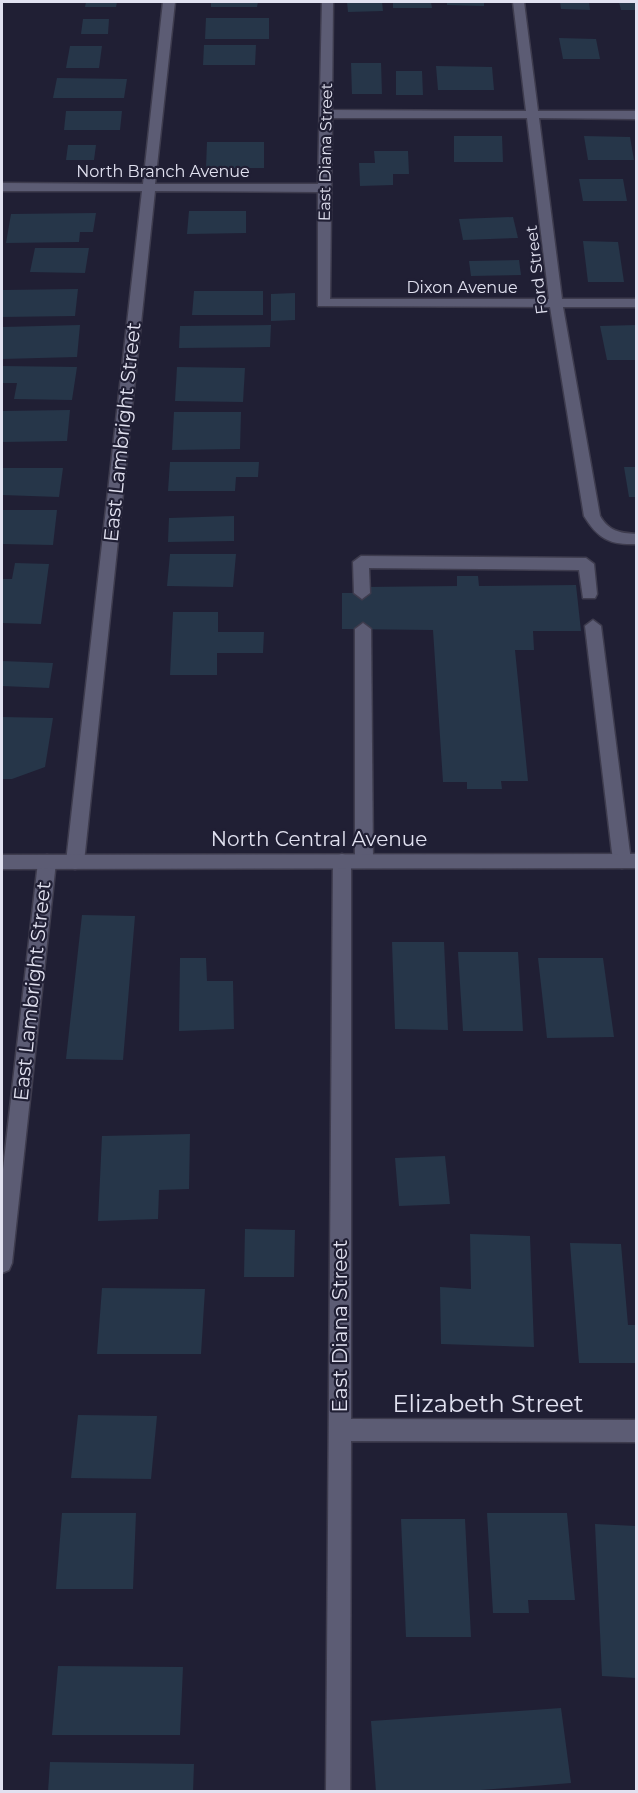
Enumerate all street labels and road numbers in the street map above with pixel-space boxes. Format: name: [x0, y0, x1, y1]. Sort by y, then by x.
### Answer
street label: East Diana Street: [315, 82, 336, 221]
street label: North Branch Avenue: [76, 162, 250, 181]
street label: Ford Street: [522, 224, 551, 316]
street label: Dixon Avenue: [406, 278, 518, 297]
street label: East Lambright Street: [99, 321, 145, 543]
street label: North Central Avenue: [211, 827, 427, 851]
street label: East Lambright Street: [9, 880, 55, 1102]
street label: East Diana Street: [328, 1240, 352, 1412]
street label: Elizabeth Street: [393, 1389, 584, 1418]

